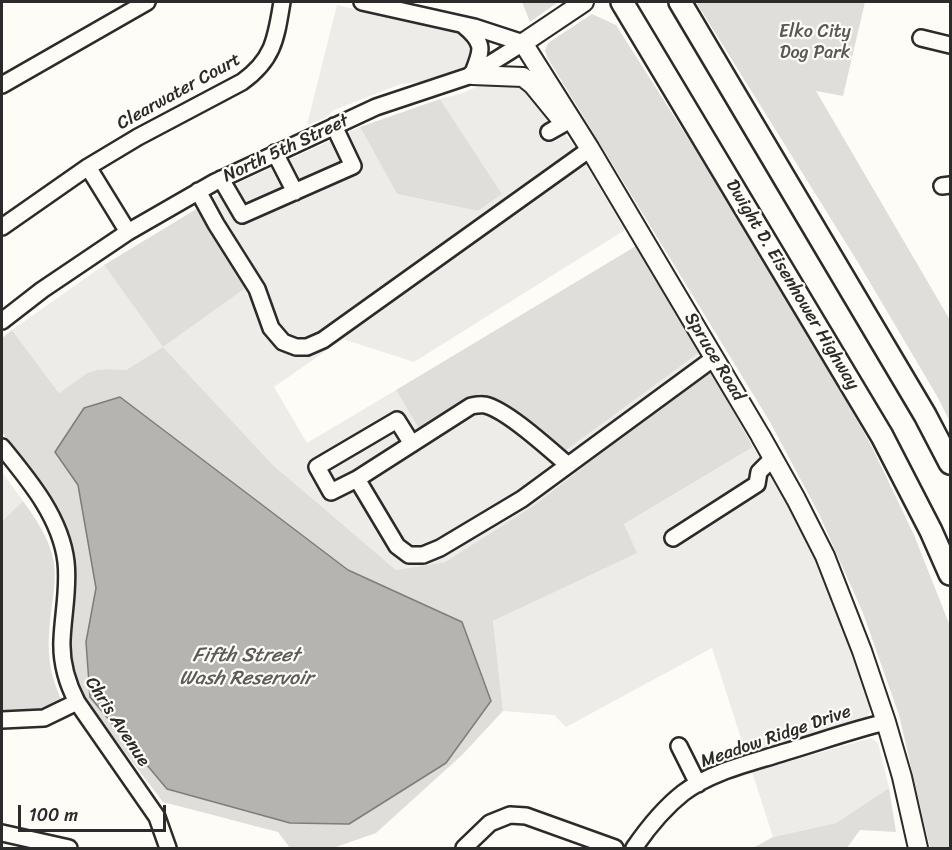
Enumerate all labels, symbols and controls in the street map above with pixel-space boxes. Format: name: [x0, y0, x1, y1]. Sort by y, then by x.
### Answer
park label: Elko City Dog Park: [779, 21, 851, 63]
street label: Clearwater Court: [113, 49, 245, 135]
street label: North 5th Street: [220, 110, 352, 188]
street label: Dwight D. Eisenhower Highway: [721, 176, 863, 394]
street label: Spruce Road: [679, 309, 749, 405]
water label: Fifth Street Wash Reservoir: [179, 644, 313, 691]
street label: Chris Avenue: [80, 673, 154, 771]
street label: Meadow Ridge Drive: [698, 701, 854, 773]
scale bar: [21, 793, 170, 831]
text: 100 m: [29, 799, 78, 831]

